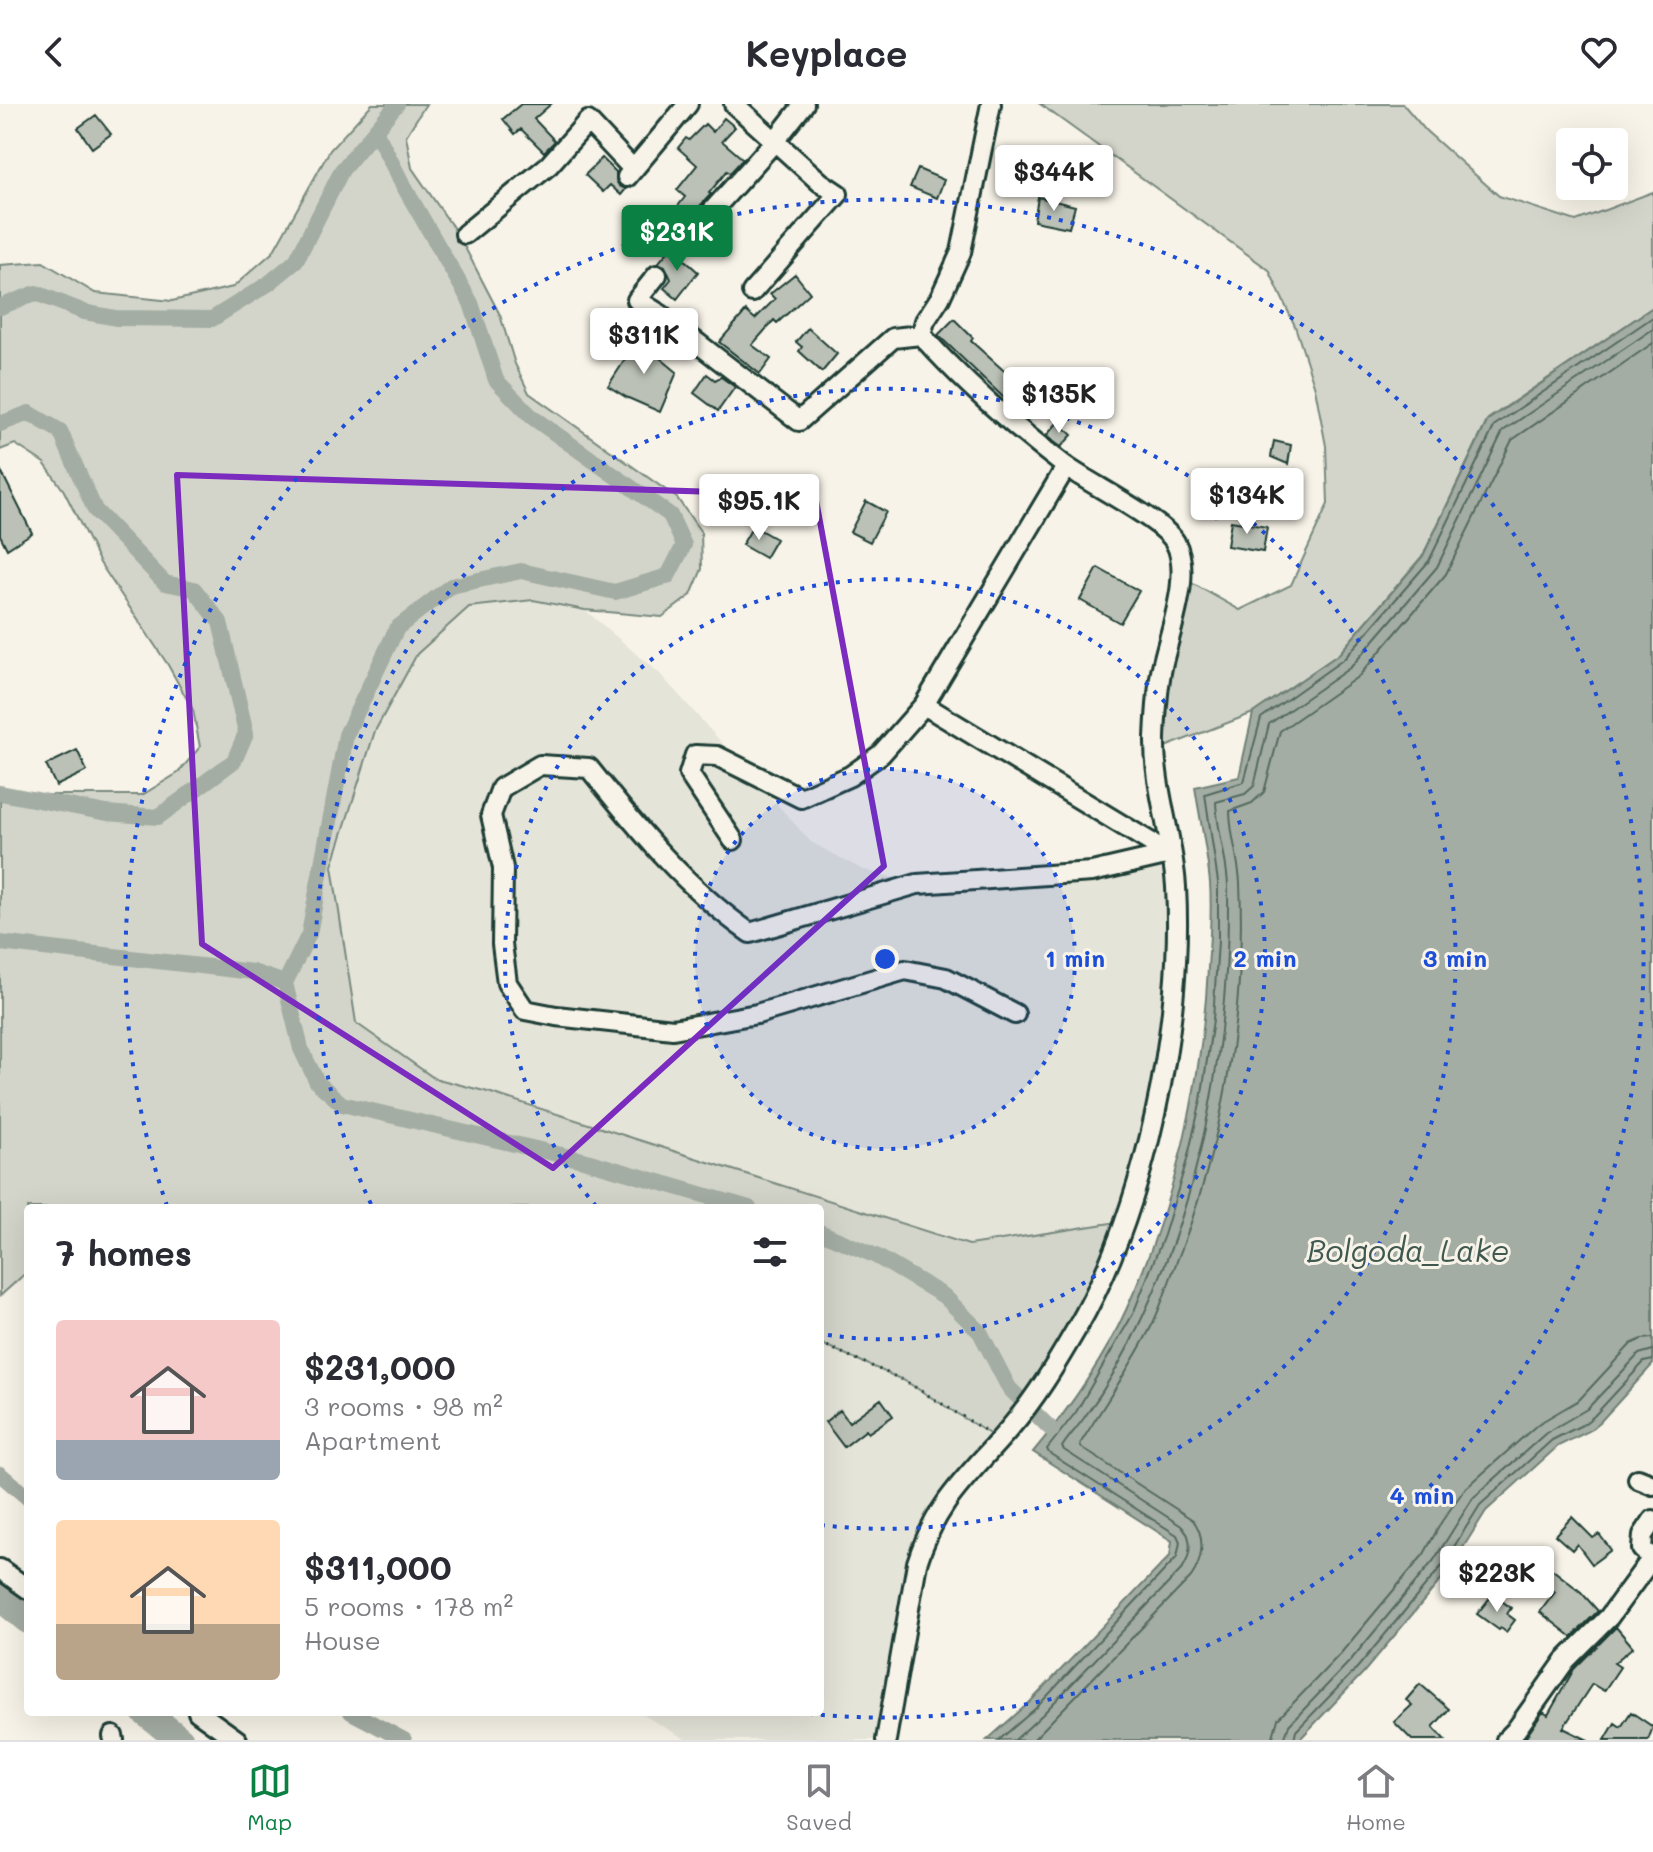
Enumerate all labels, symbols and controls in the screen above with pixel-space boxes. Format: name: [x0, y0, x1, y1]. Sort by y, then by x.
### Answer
text: Keyplace: [745, 29, 908, 76]
icon: back: [32, 30, 76, 74]
icon: heart: [1577, 30, 1621, 74]
map controls: [1556, 128, 1628, 200]
button: locate: [1556, 128, 1628, 200]
pin: $344K: [998, 145, 1110, 213]
text: $344K: [1013, 154, 1095, 188]
pin: $231K: [621, 205, 733, 273]
text: $231K: [640, 214, 714, 248]
pin: $311K: [588, 308, 700, 376]
text: $311K: [608, 317, 680, 351]
pin: $135K: [1003, 367, 1115, 435]
text: $135K: [1021, 376, 1097, 410]
pin: $134K: [1191, 468, 1303, 536]
pin: $95.1K: [694, 474, 824, 542]
text: $134K: [1209, 477, 1285, 511]
text: $95.1K: [717, 483, 801, 517]
text: 1 min: [1045, 942, 1105, 973]
text: 2 min: [1234, 942, 1297, 973]
text: 3 min: [1423, 942, 1487, 973]
centre of rings: [871, 945, 899, 973]
text: 7 homes: [56, 1230, 192, 1275]
icon: filters: [748, 1230, 792, 1274]
water label: Bolgoda_Lake: [1307, 1230, 1509, 1270]
text: $231,000: [304, 1344, 456, 1389]
icon: home: [120, 1352, 216, 1448]
text: 3 rooms · 98 m²: [304, 1389, 503, 1423]
text: Apartment: [304, 1423, 441, 1457]
text: 4 min: [1390, 1479, 1454, 1510]
text: $311,000: [304, 1544, 452, 1589]
pin: $223K: [1441, 1546, 1553, 1614]
icon: home: [120, 1552, 216, 1648]
text: $223K: [1458, 1555, 1536, 1589]
text: 5 rooms · 178 m²: [304, 1589, 513, 1623]
text: House: [304, 1623, 381, 1657]
tab: Map: [247, 1759, 292, 1836]
tab: Saved: [786, 1759, 852, 1836]
tab: Home: [1346, 1759, 1406, 1836]

